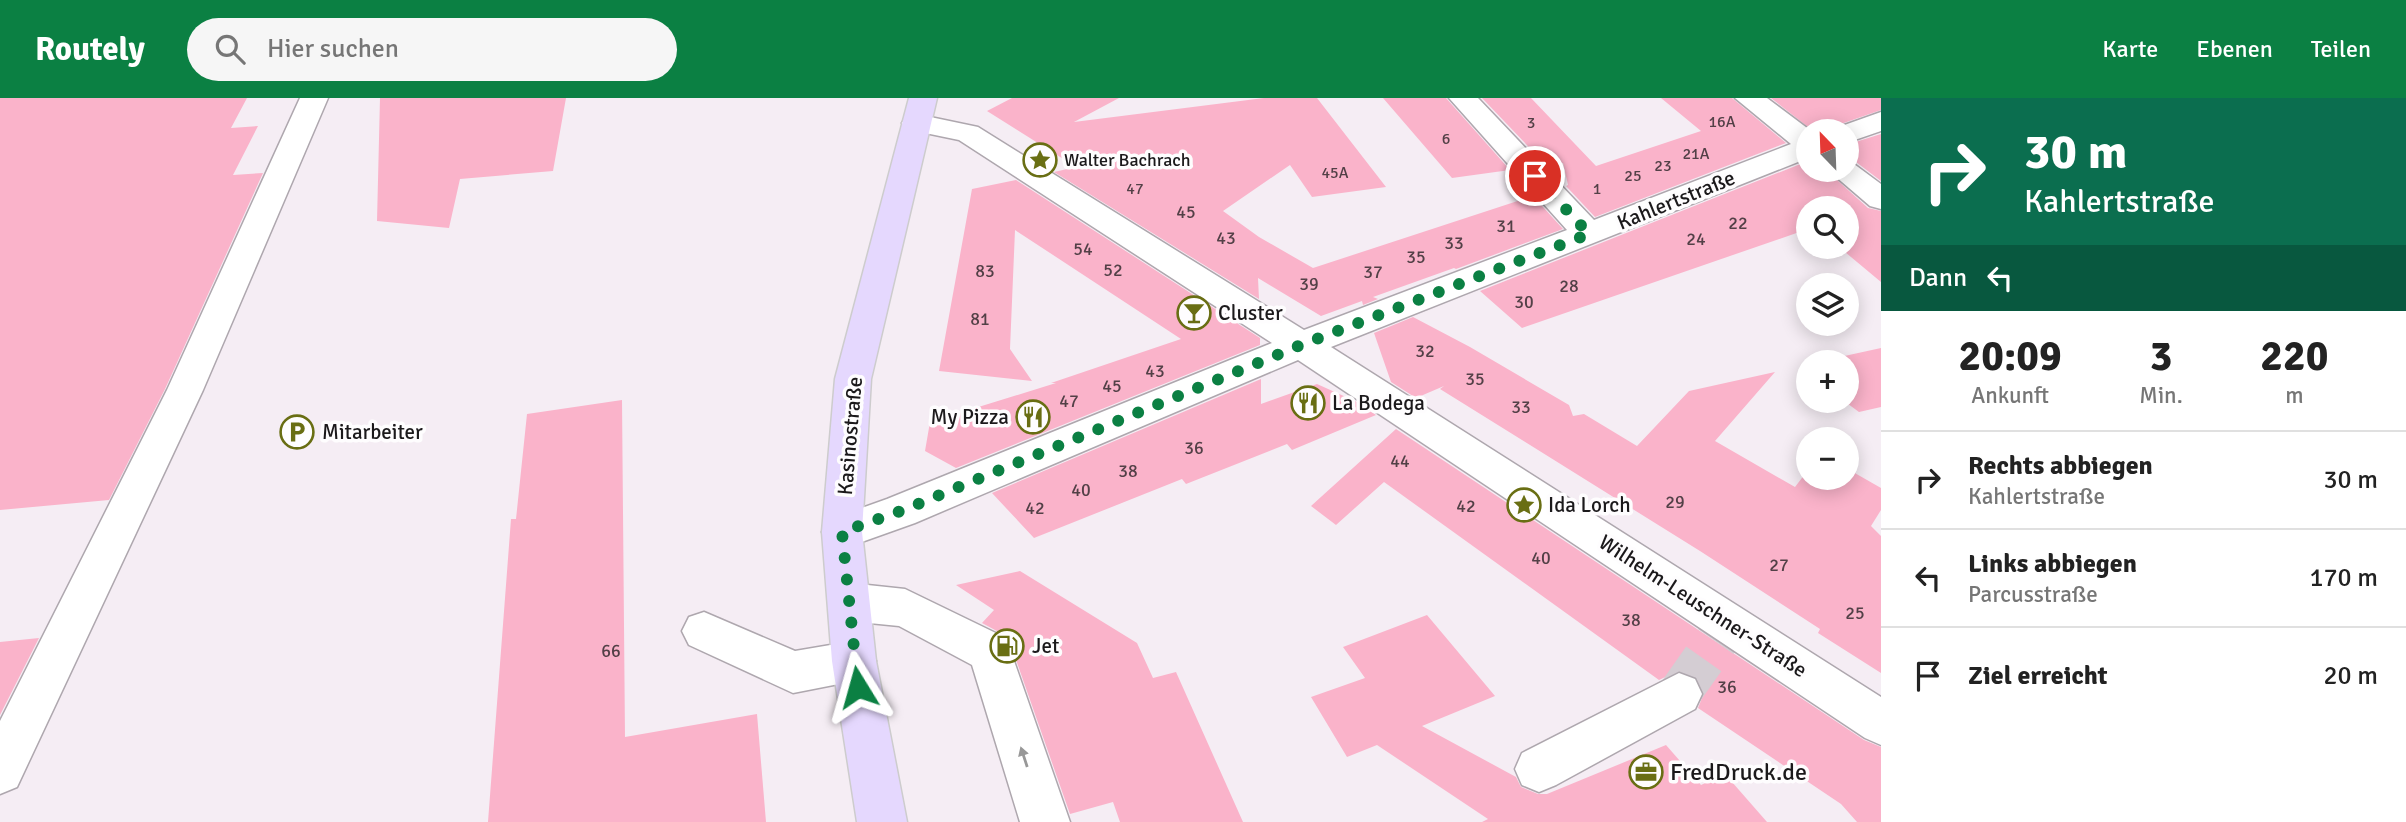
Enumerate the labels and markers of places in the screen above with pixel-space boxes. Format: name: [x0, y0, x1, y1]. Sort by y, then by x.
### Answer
place icon: Walter Bachrach: [1021, 141, 1059, 179]
pin: [1505, 146, 1565, 206]
place label: Walter Bachrach: [1064, 149, 1191, 171]
bar icon: Cluster: [1175, 294, 1213, 332]
place label: Cluster: [1218, 300, 1283, 326]
restaurant icon: La Bodega: [1289, 384, 1327, 422]
place label: La Bodega: [1332, 390, 1425, 416]
restaurant icon: My Pizza: [1014, 398, 1052, 436]
place label: My Pizza: [931, 404, 1009, 430]
parking icon: Mitarbeiter: [278, 413, 316, 451]
place label: Mitarbeiter: [322, 419, 423, 445]
place icon: Ida Lorch: [1505, 486, 1543, 524]
place label: Ida Lorch: [1548, 492, 1631, 518]
fuel station icon: Jet: [988, 627, 1026, 665]
place label: Jet: [1032, 633, 1059, 659]
office icon: FredDruck.de: [1627, 753, 1665, 791]
place label: FredDruck.de: [1670, 757, 1807, 787]

